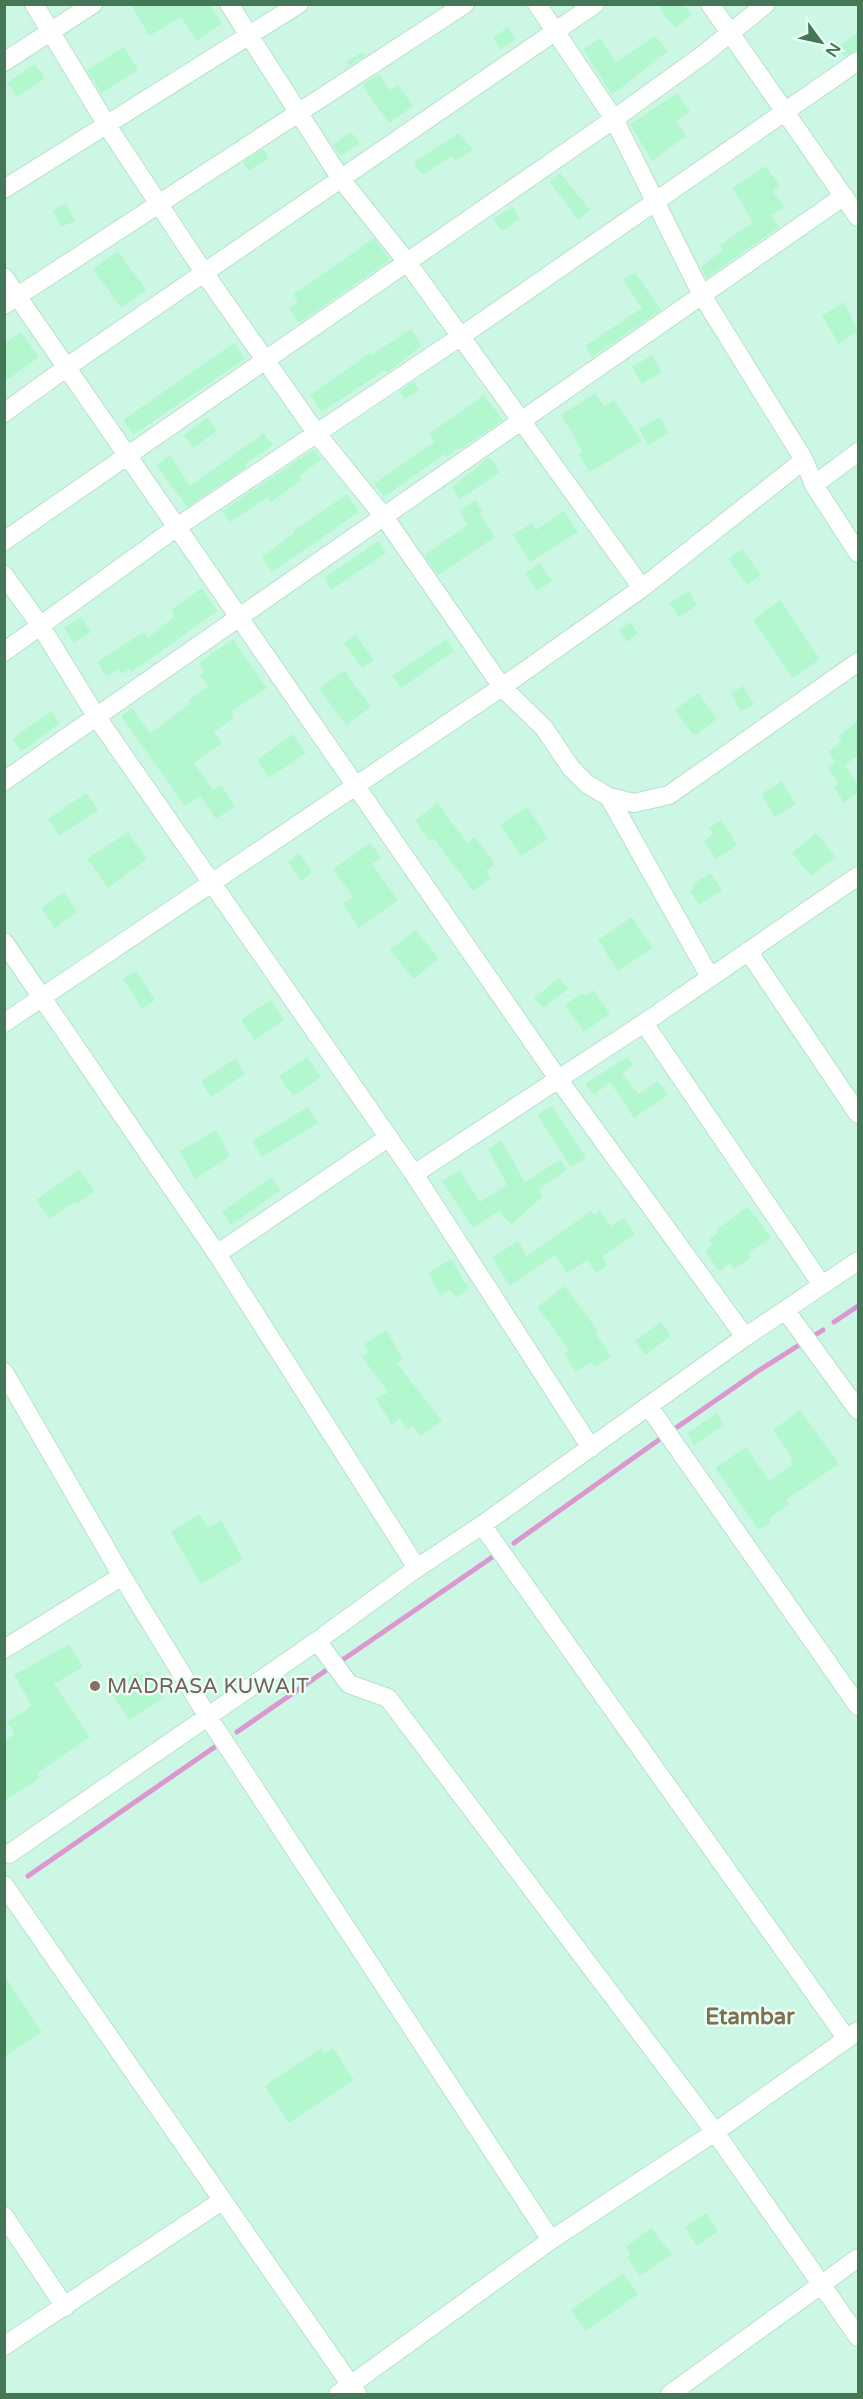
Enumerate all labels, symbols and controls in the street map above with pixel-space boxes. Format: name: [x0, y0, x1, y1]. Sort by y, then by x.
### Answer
north arrow: [791, 12, 851, 72]
text: N: [821, 39, 845, 60]
place label: MADRASA KUWAIT: [107, 1674, 309, 1699]
marker: MADRASA KUWAIT: [88, 1679, 102, 1693]
district label: Etambar: [705, 2004, 795, 2030]

